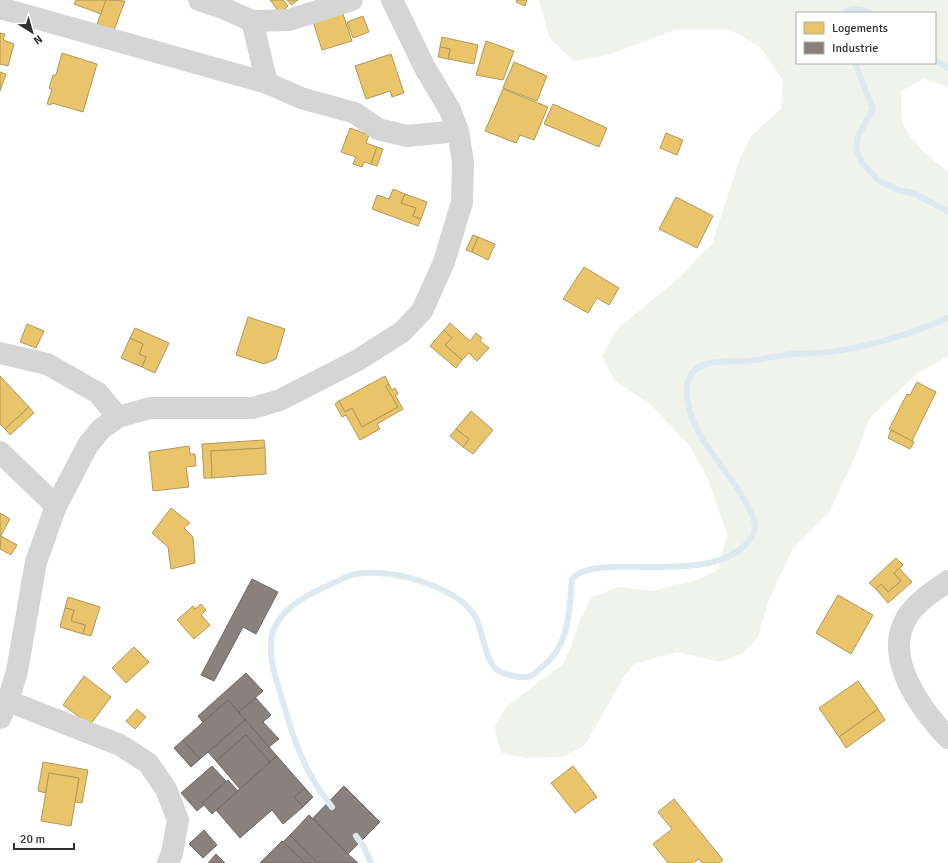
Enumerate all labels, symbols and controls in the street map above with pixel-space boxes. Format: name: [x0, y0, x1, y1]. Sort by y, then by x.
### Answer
north arrow: [12, 12, 52, 52]
legend: [796, 12, 936, 64]
text: Logements: [832, 21, 888, 36]
text: N: [31, 32, 45, 47]
text: Industrie: [832, 41, 878, 56]
scale bar: [14, 825, 74, 851]
text: 20 m: [20, 832, 45, 847]

